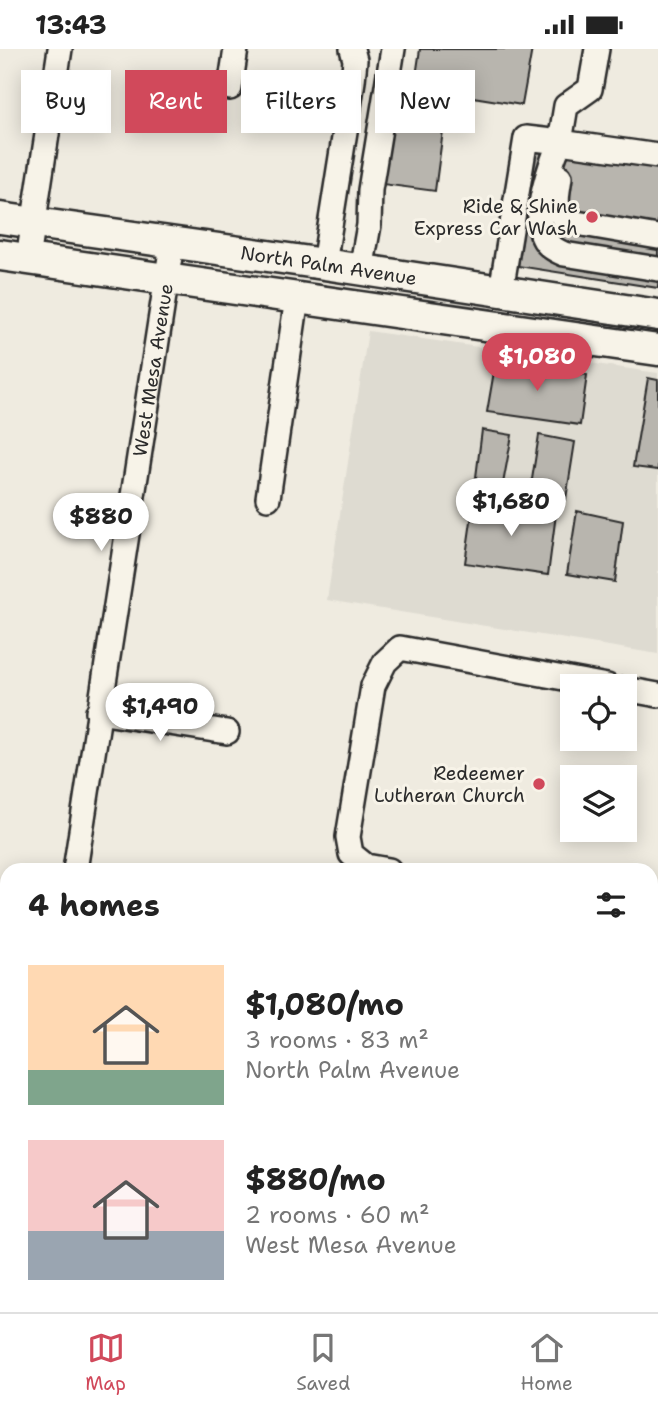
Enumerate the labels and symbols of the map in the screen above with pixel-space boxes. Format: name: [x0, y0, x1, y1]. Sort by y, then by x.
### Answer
place label: Ride & Shine Express Car Wash: [414, 194, 578, 241]
marker: Ride & Shine Express Car Wash: [584, 209, 600, 225]
street label: North Palm Avenue: [239, 240, 418, 290]
street label: West Mesa Avenue: [127, 282, 178, 458]
pin: $1,080: [480, 333, 594, 393]
pin: $1,680: [454, 479, 568, 538]
pin: $880: [60, 493, 142, 553]
pin: $1,490: [103, 683, 217, 743]
place label: Redeemer Lutheran Church: [374, 761, 525, 808]
marker: Redeemer Lutheran Church: [531, 776, 547, 792]

